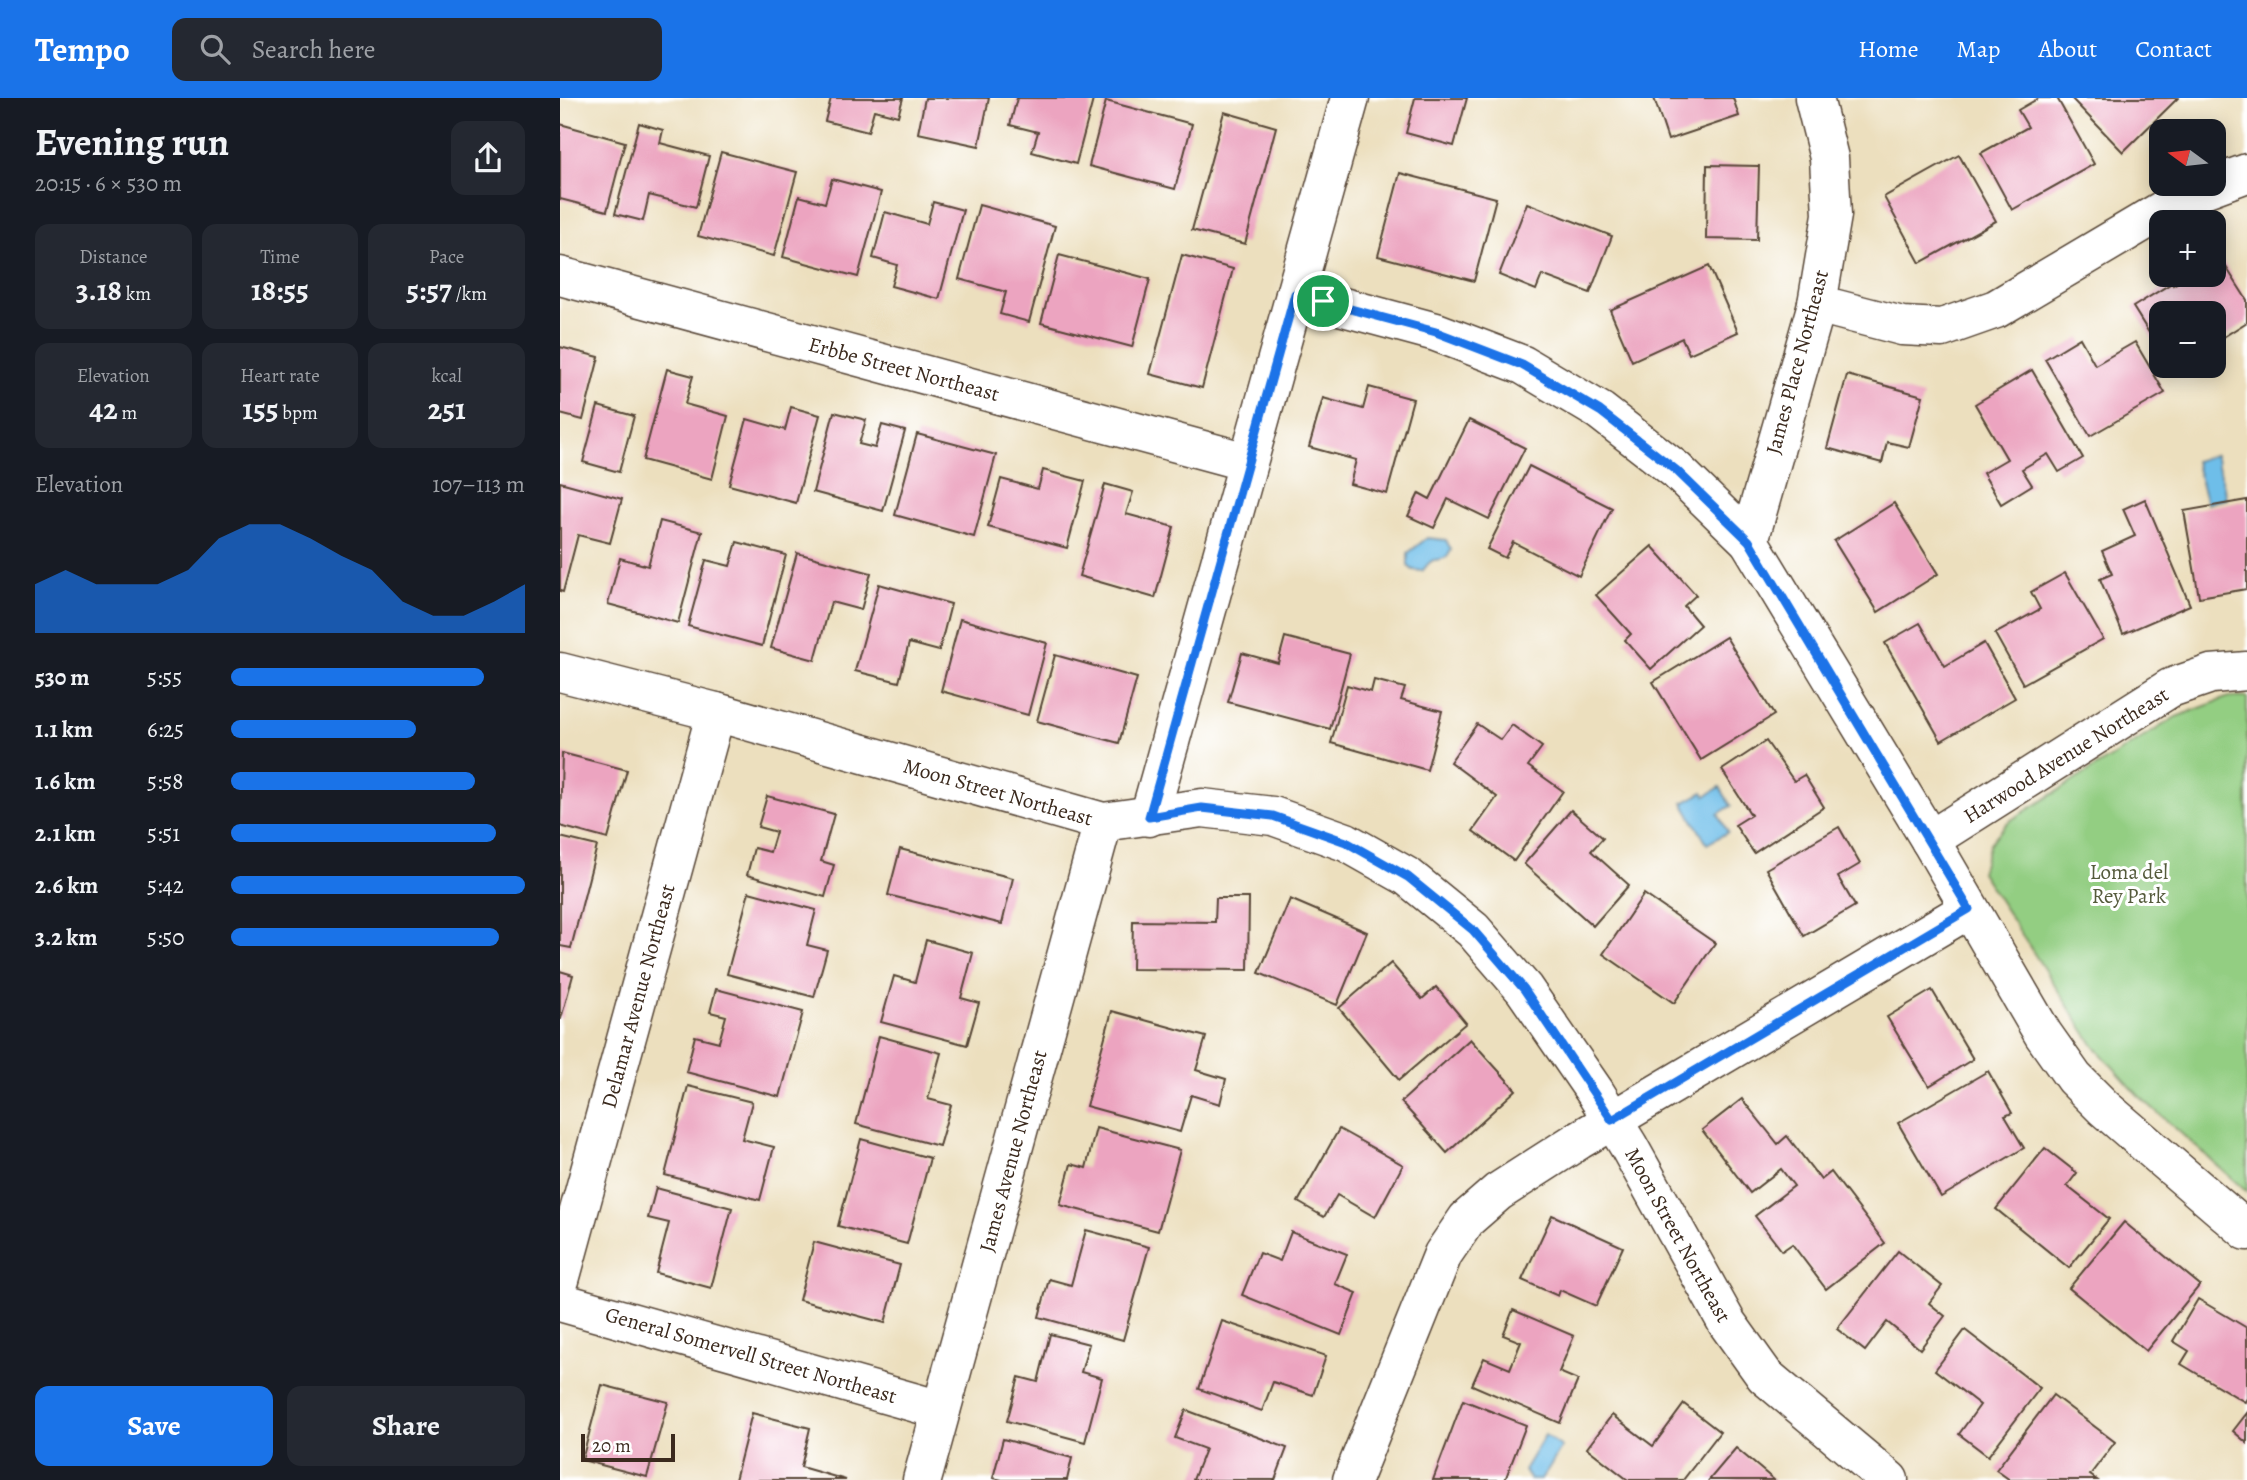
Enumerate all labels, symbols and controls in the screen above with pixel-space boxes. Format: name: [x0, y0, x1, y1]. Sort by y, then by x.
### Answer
search box: [172, 18, 662, 81]
text: Tempo: [35, 27, 130, 72]
icon: search: [196, 30, 234, 68]
text: Search here: [252, 32, 375, 67]
text: Home: [1858, 33, 1919, 65]
text: Map: [1957, 33, 2001, 65]
text: About: [2039, 33, 2097, 65]
text: Contact: [2135, 33, 2212, 65]
text: Evening run: [35, 116, 229, 168]
north arrow: [2149, 119, 2226, 196]
map controls: [2149, 119, 2226, 378]
button: share: [451, 121, 525, 195]
text: 20:15 · 6 × 530 m: [35, 168, 182, 199]
button: +: [2149, 210, 2226, 287]
text: Distance: [79, 244, 147, 270]
text: Time: [260, 244, 300, 270]
text: Pace: [429, 244, 464, 270]
street label: James Place Northeast: [1759, 267, 1835, 457]
text: 3.18: [76, 270, 122, 310]
text: 18:55: [251, 270, 309, 310]
text: 5:57: [406, 270, 452, 310]
pin: [1293, 271, 1353, 331]
text: km: [122, 281, 151, 307]
text: /km: [452, 281, 487, 307]
icon: arrive: [1304, 282, 1342, 320]
button: −: [2149, 301, 2226, 378]
street label: Erbbe Street Northeast: [806, 330, 1003, 408]
text: Elevation: [77, 363, 150, 389]
text: Heart rate: [240, 363, 320, 389]
text: kcal: [431, 363, 462, 389]
text: 42: [89, 389, 118, 429]
text: 155: [242, 389, 279, 429]
text: 251: [428, 389, 466, 429]
text: m: [118, 400, 137, 426]
text: bpm: [279, 400, 318, 426]
text: Elevation: [35, 469, 123, 500]
text: 107–113 m: [432, 469, 525, 500]
text: 530 m: [35, 662, 90, 693]
text: 5:55: [147, 662, 182, 693]
street label: Harwood Avenue Northeast: [1958, 680, 2174, 830]
text: 1.1 km: [35, 714, 93, 745]
text: 6:25: [147, 714, 184, 745]
street label: Moon Street Northeast: [900, 752, 1096, 832]
text: 1.6 km: [35, 766, 95, 797]
text: 5:58: [147, 766, 183, 797]
text: 2.1 km: [35, 818, 96, 849]
text: 5:51: [147, 818, 180, 849]
park label: Loma del Rey Park: [2090, 858, 2168, 910]
text: 2.6 km: [35, 870, 98, 901]
text: 5:42: [147, 870, 184, 901]
street label: Delamar Avenue Northeast: [595, 881, 681, 1111]
text: 3.2 km: [35, 922, 98, 953]
text: 5:50: [147, 922, 185, 953]
street label: James Avenue Northeast: [973, 1047, 1053, 1255]
street label: Moon Street Northeast: [1618, 1143, 1738, 1327]
street label: General Somervell Street Northeast: [602, 1300, 900, 1410]
button: Save: [35, 1386, 273, 1466]
button: Share: [287, 1386, 525, 1466]
scale bar: [581, 1431, 676, 1463]
text: 20 m: [592, 1433, 631, 1459]

